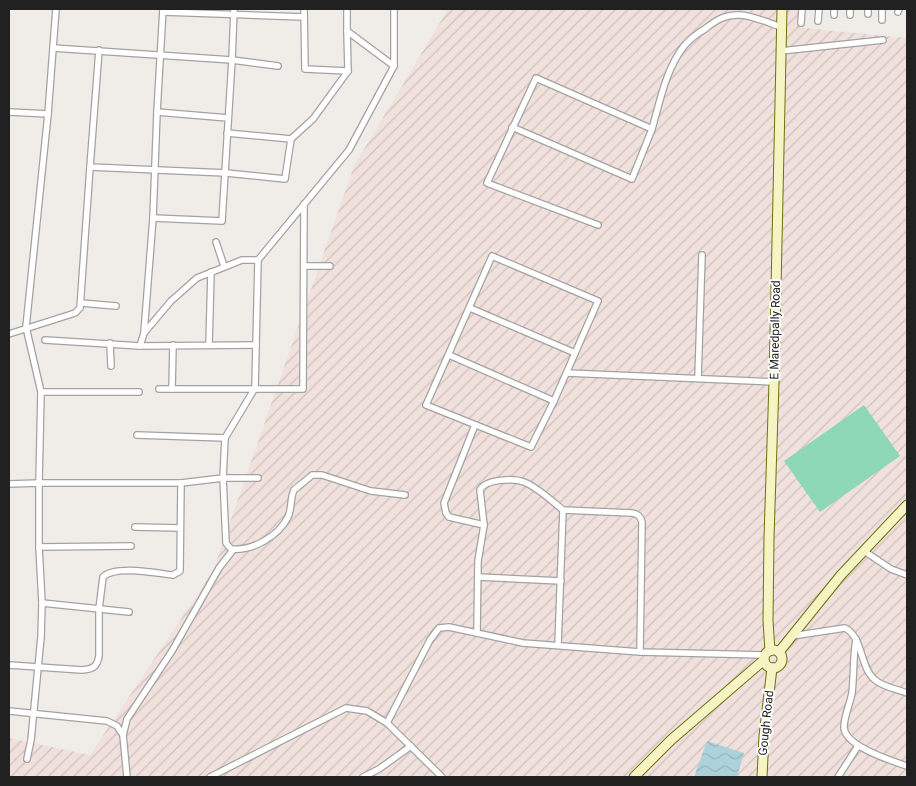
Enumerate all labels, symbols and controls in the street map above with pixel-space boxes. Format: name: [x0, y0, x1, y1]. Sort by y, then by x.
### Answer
street label: E Maredpally Road: [767, 280, 783, 380]
street label: Gough Road: [756, 690, 776, 756]

